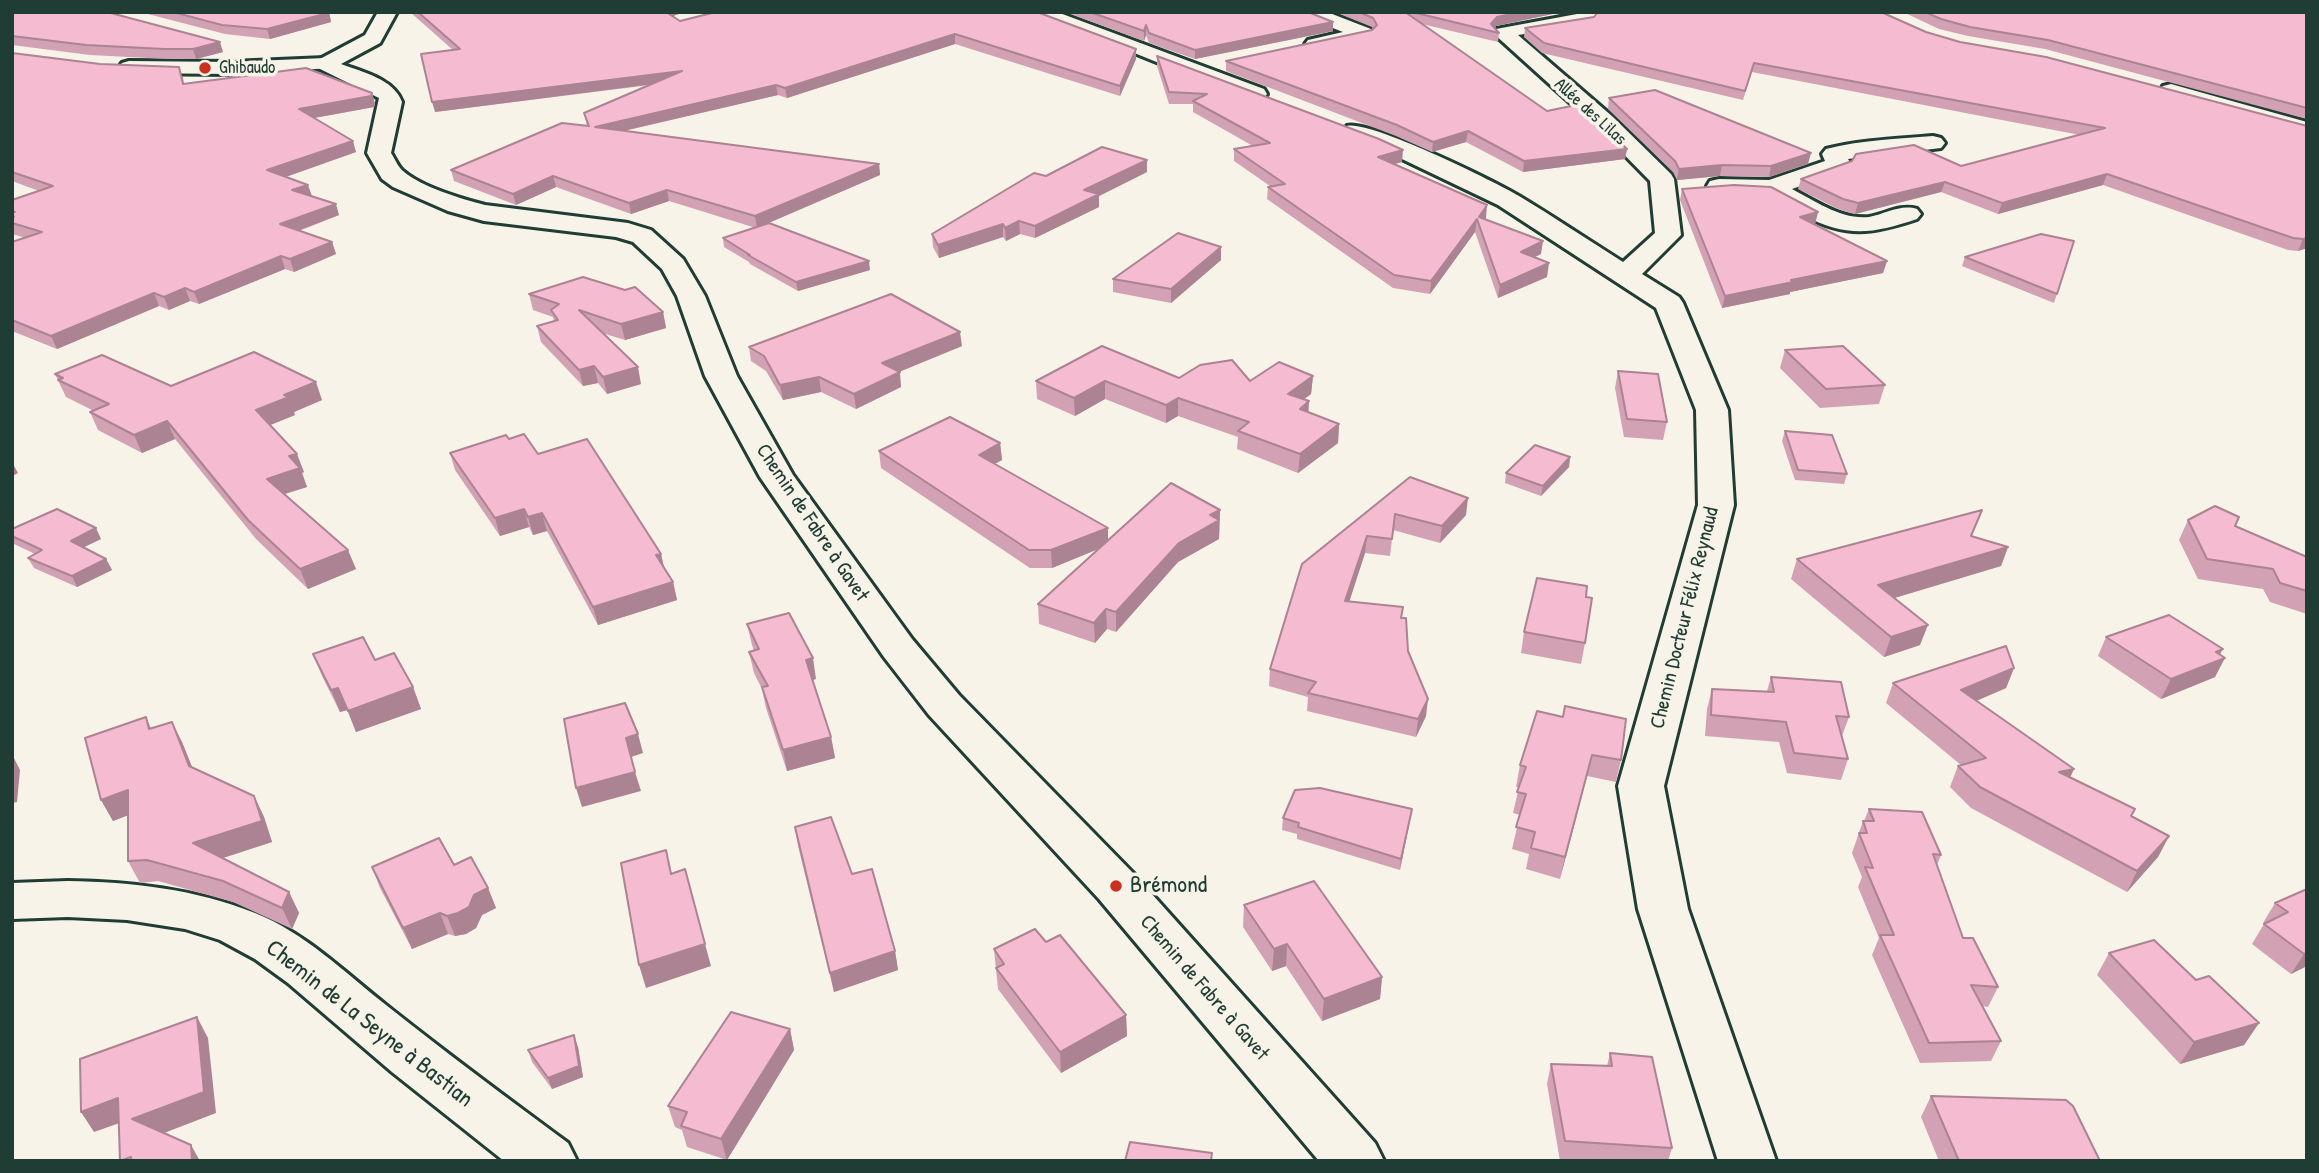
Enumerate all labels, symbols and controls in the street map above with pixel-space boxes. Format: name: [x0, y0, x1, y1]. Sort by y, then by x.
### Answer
place label: Ghibaudo: [219, 57, 275, 79]
marker: Ghibaudo: [197, 60, 213, 76]
street label: Allée des Lilas: [1549, 74, 1631, 150]
street label: Chemin de Fabre à Gavet: [750, 439, 874, 607]
street label: Chemin Docteur Félix Reynaud: [1645, 505, 1725, 731]
place label: Brémond: [1130, 872, 1207, 900]
marker: Brémond: [1108, 878, 1124, 894]
street label: Chemin de Fabre à Gavet: [1134, 910, 1274, 1066]
street label: Chemin de La Seyne à Bastian: [260, 934, 478, 1114]

